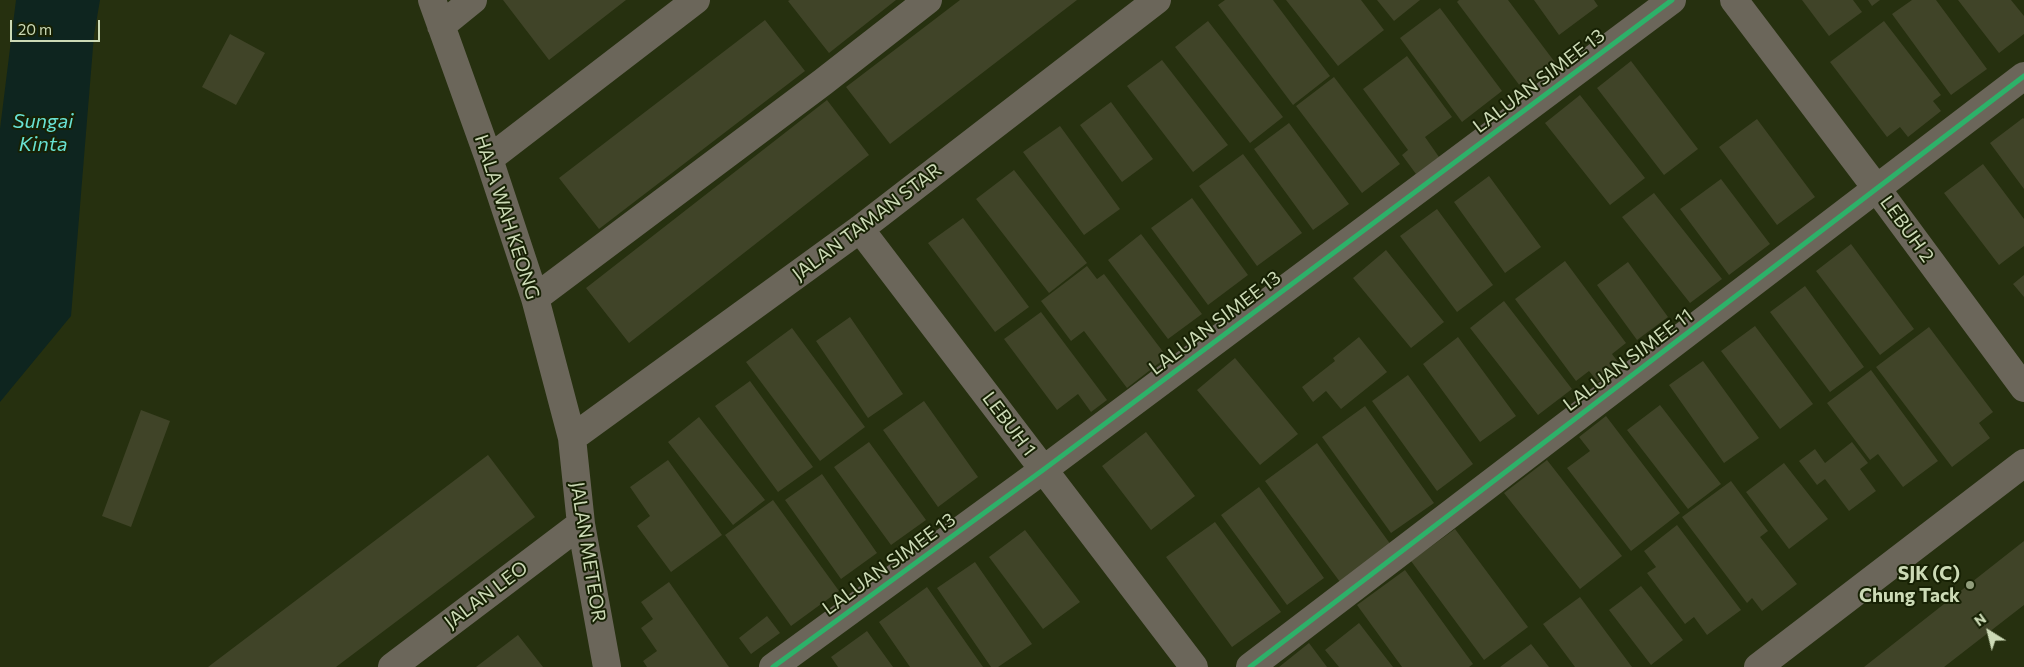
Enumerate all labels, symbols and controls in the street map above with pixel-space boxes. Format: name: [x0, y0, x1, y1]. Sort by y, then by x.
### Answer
scale bar: [12, 10, 102, 42]
text: 20 m: [18, 20, 52, 38]
street label: LALUAN SIMEE 13: [1469, 24, 1609, 138]
water label: Sungai Kinta: [13, 109, 73, 156]
street label: HALA WAH KEONG: [470, 132, 544, 302]
street label: JALAN TAMAN STAR: [788, 159, 946, 285]
street label: LEBUH 2: [1875, 191, 1939, 267]
street label: LALUAN SIMEE 13: [1145, 266, 1285, 380]
street label: LALUAN SIMEE 11: [1559, 304, 1697, 416]
street label: LEBUH 1: [978, 387, 1040, 461]
street label: JALAN METEOR: [566, 480, 610, 624]
street label: LALUAN SIMEE 13: [818, 508, 960, 620]
street label: JALAN LEO: [440, 556, 532, 634]
place label: SJK (C) Chung Tack: [1859, 563, 1960, 607]
marker: SJK (C) Chung Tack: [1964, 579, 1976, 591]
north arrow: [1964, 607, 2014, 657]
text: N: [1971, 609, 1989, 629]

